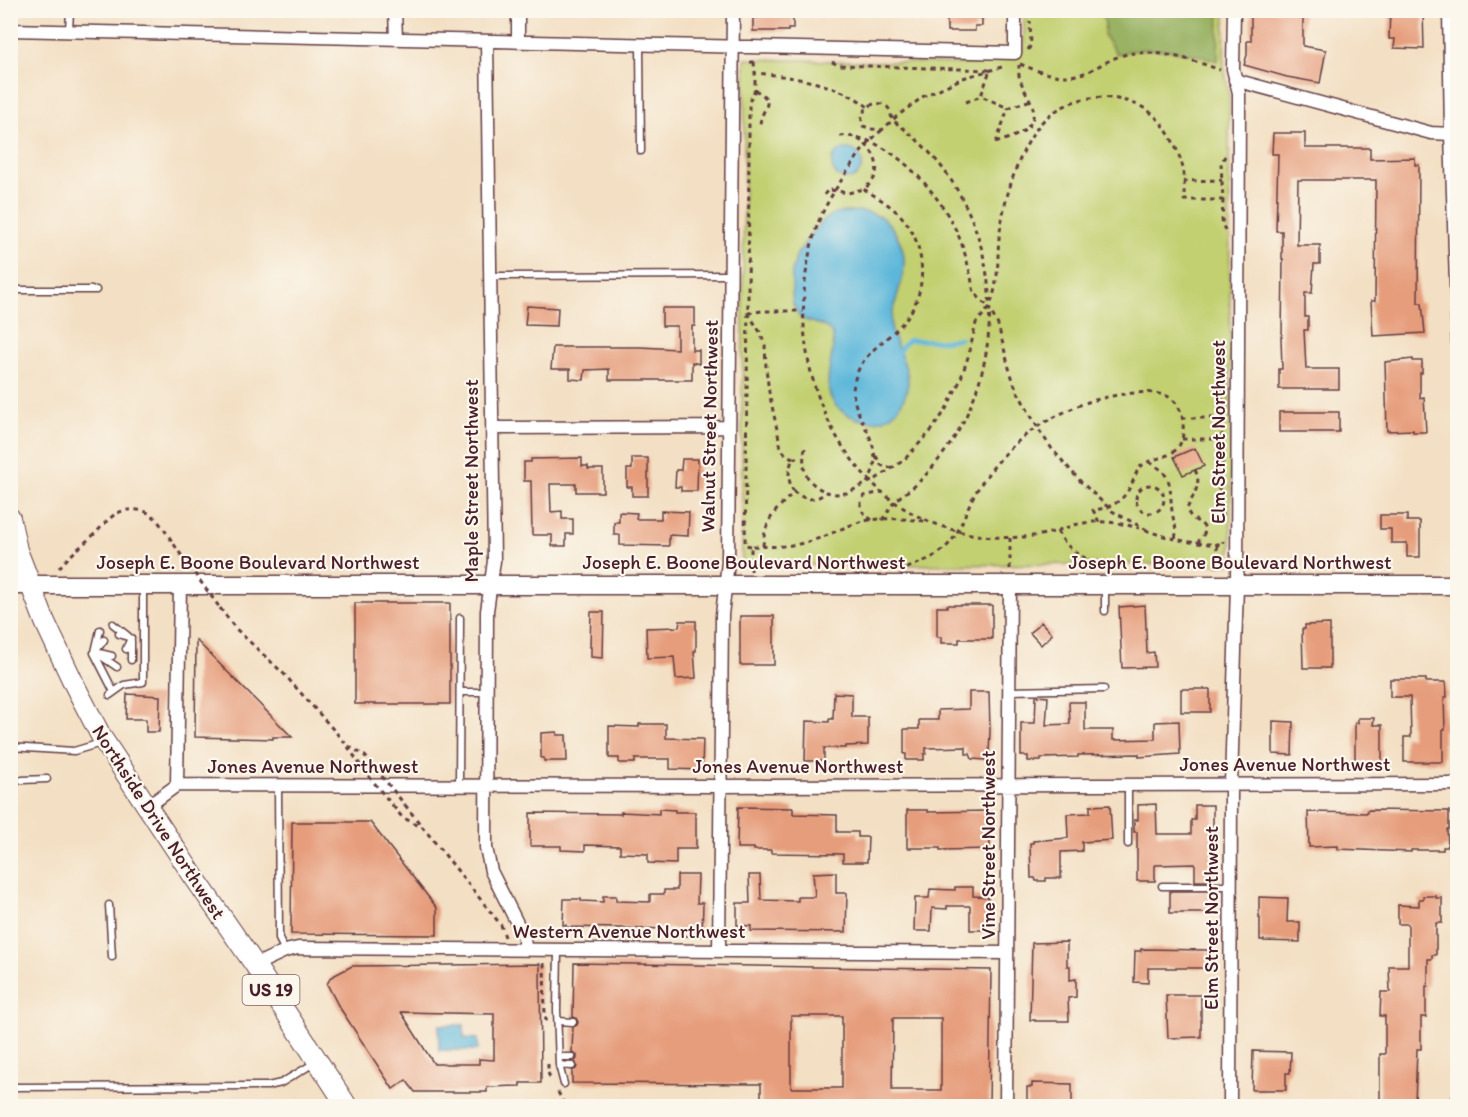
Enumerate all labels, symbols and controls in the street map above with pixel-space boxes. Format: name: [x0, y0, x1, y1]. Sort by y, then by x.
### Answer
street label: Walnut Street Northwest: [695, 319, 723, 533]
street label: Elm Street Northwest: [1206, 340, 1230, 524]
street label: Maple Street Northwest: [459, 379, 483, 583]
street label: Joseph E. Boone Boulevard Northwest: [96, 550, 420, 574]
street label: Joseph E. Boone Boulevard Northwest: [582, 550, 906, 574]
street label: Joseph E. Boone Boulevard Northwest: [1068, 550, 1392, 574]
street label: Northside Drive Northwest: [87, 720, 231, 924]
street label: Vine Street Northwest: [976, 750, 1000, 940]
street label: Jones Avenue Northwest: [1179, 752, 1391, 776]
street label: Jones Avenue Northwest: [207, 754, 419, 778]
street label: Jones Avenue Northwest: [692, 754, 904, 778]
street label: Elm Street Northwest: [1199, 826, 1223, 1010]
street label: Western Avenue Northwest: [513, 919, 745, 943]
road number: US 19: [242, 975, 300, 1005]

